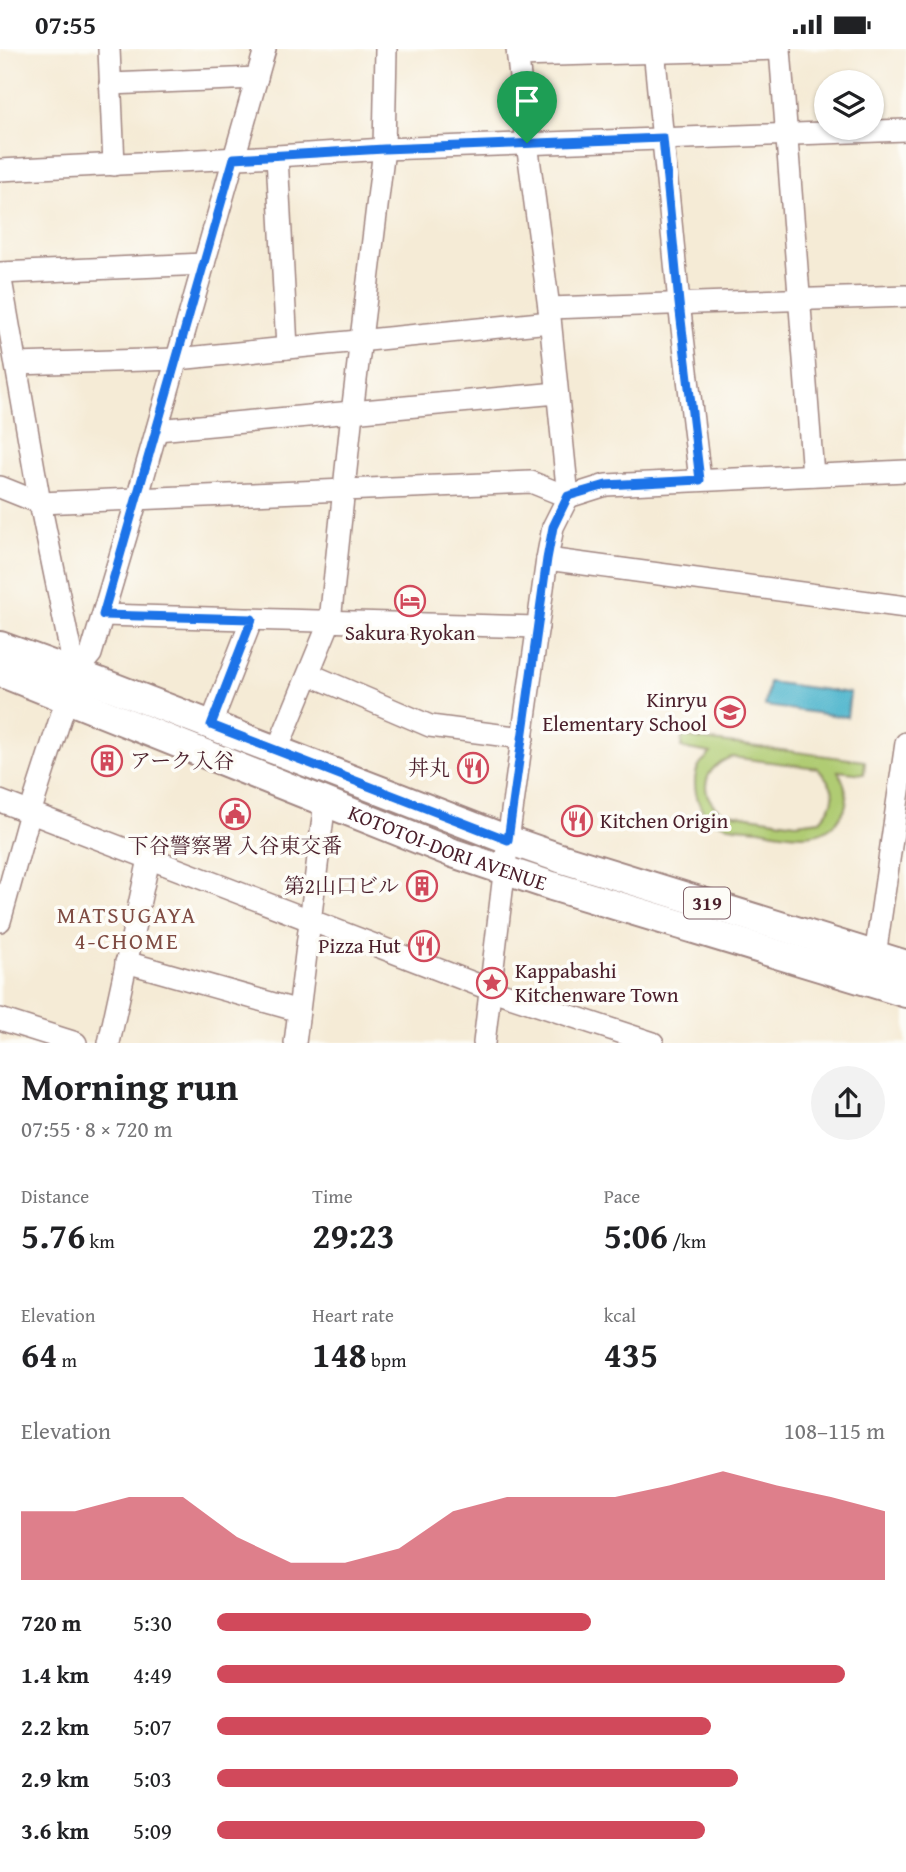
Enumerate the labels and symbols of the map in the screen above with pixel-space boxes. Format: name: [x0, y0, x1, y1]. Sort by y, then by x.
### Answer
pin: [497, 71, 557, 143]
hotel icon: Sakura Ryokan: [393, 584, 427, 618]
place label: Sakura Ryokan: [345, 617, 475, 648]
place label: Kinryu Elementary School: [542, 684, 708, 739]
school or university icon: Kinryu Elementary School: [713, 695, 747, 729]
building icon: アーク入谷: [90, 744, 124, 778]
place label: アーク入谷: [130, 745, 234, 776]
restaurant icon: 丼丸: [456, 751, 490, 785]
place label: 丼丸: [408, 752, 450, 783]
public building icon: 下谷警察署 入谷東交番: [218, 797, 252, 831]
street label: KOTOTOI-DORI AVENUE: [344, 797, 551, 898]
restaurant icon: Kitchen Origin: [560, 804, 594, 838]
place label: Kitchen Origin: [600, 805, 728, 836]
place label: 下谷警察署 入谷東交番: [128, 830, 342, 861]
building icon: 第2山口ビル: [405, 869, 439, 903]
place label: 第2山口ビル: [284, 870, 399, 901]
road number: 319: [684, 887, 730, 919]
district label: MATSUGAYA 4-CHOME: [57, 898, 197, 957]
restaurant icon: Pizza Hut: [407, 929, 441, 963]
place label: Pizza Hut: [318, 930, 402, 961]
place label: Kappabashi Kitchenware Town: [515, 955, 679, 1010]
place icon: Kappabashi Kitchenware Town: [475, 966, 509, 1000]

